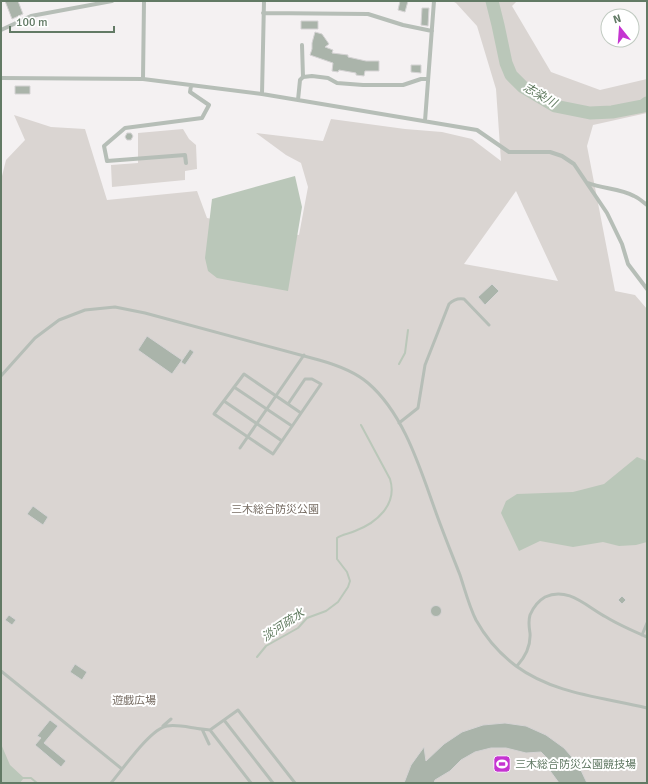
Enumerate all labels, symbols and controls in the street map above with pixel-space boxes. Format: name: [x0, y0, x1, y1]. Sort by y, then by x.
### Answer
scale bar: [10, 8, 114, 34]
north arrow: [600, 8, 640, 48]
text: N: [612, 12, 623, 26]
text: 100 m: [16, 15, 48, 30]
water label: 志染川: [520, 80, 561, 112]
park label: 三木総合防災公園: [231, 503, 319, 516]
water label: 淡河疏水: [259, 605, 309, 645]
park label: 遊戯広場: [112, 694, 156, 707]
sports icon: 三木総合防災公園競技場: [492, 754, 512, 774]
place label: 三木総合防災公園競技場: [515, 758, 636, 771]

